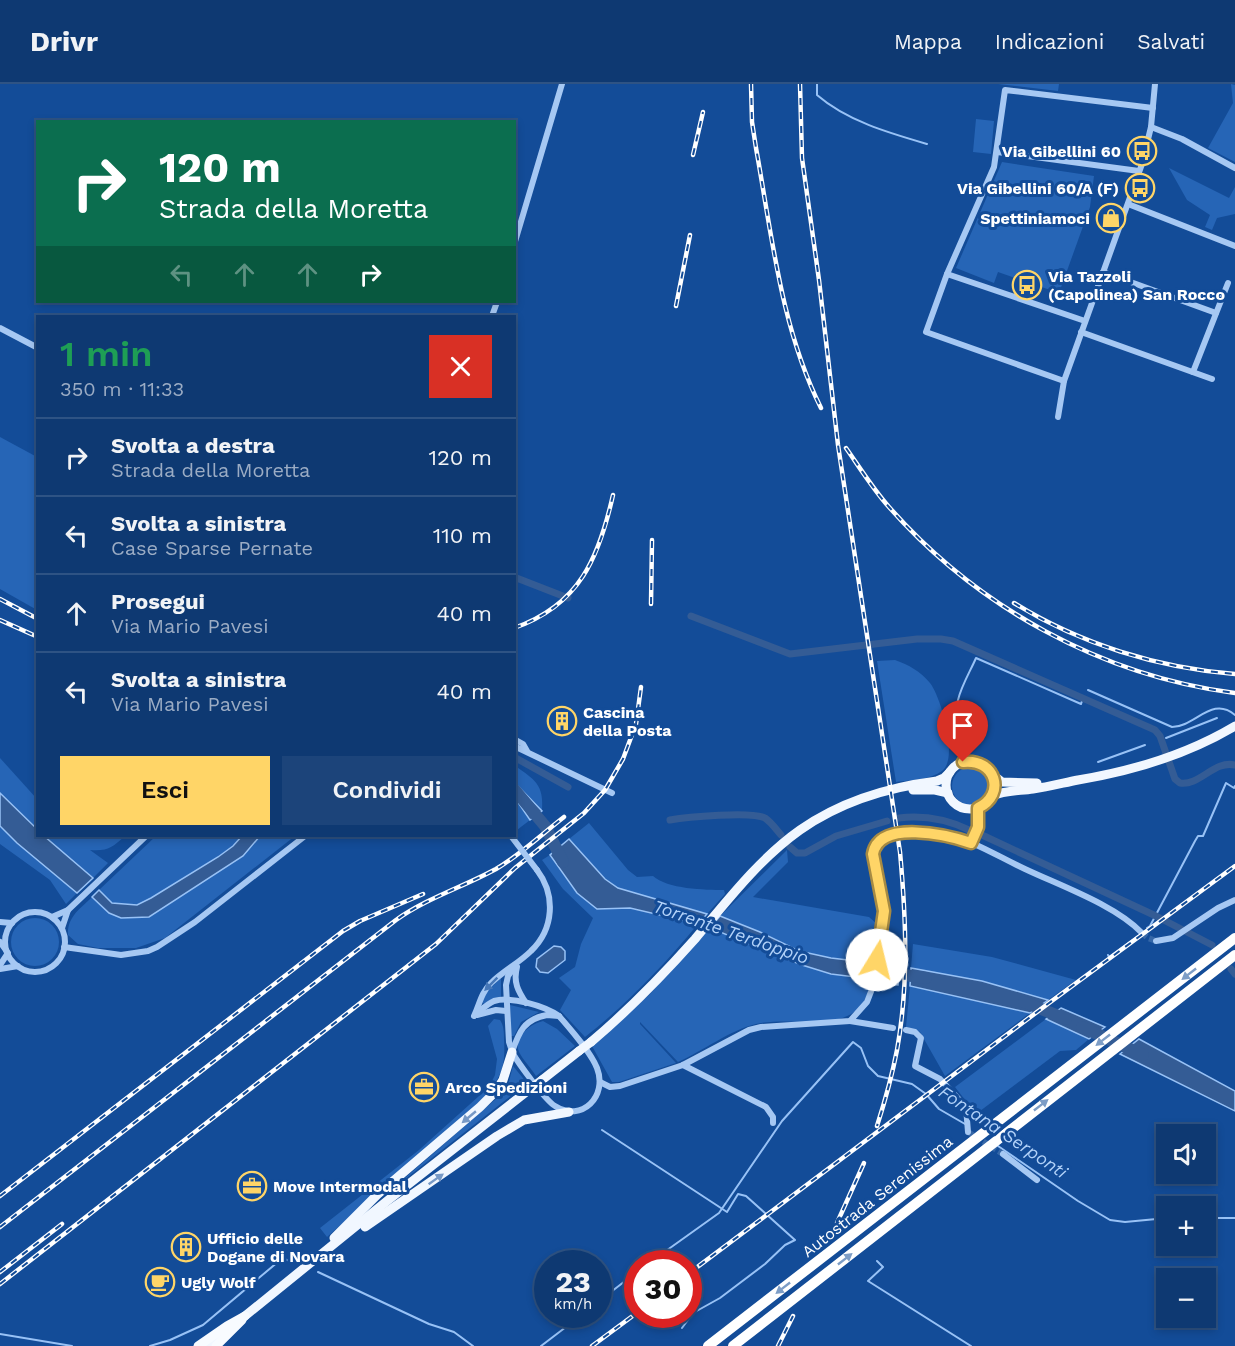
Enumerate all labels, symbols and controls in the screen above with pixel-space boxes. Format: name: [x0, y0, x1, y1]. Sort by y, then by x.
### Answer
text: Drivr: [30, 25, 98, 58]
text: Mappa: [894, 29, 962, 54]
text: Indicazioni: [995, 29, 1104, 54]
text: Salvati: [1137, 29, 1205, 54]
bus stop icon: Via Gibellini 60: [1126, 135, 1158, 167]
place label: Via Gibellini 60: [1002, 142, 1121, 161]
text: 120 m: [159, 143, 281, 192]
icon: right: [60, 144, 138, 222]
bus stop icon: Via Gibellini 60/A (F): [1124, 172, 1156, 204]
place label: Via Gibellini 60/A (F): [957, 179, 1119, 198]
text: Strada della Moretta: [159, 193, 428, 225]
shop icon: Spettiniamoci: [1095, 202, 1127, 234]
place label: Spettiniamoci: [980, 209, 1090, 228]
icon: left: [165, 258, 198, 291]
icon: ahead: [228, 258, 261, 291]
icon: ahead: [291, 258, 324, 291]
icon: right: [354, 258, 387, 291]
place label: Via Tazzoli (Capolinea) San Rocco: [1048, 267, 1225, 304]
bus stop icon: Via Tazzoli (Capolinea) San Rocco: [1011, 269, 1043, 301]
text: 1 min: [60, 333, 152, 375]
button: close: [429, 335, 492, 398]
text: 350 m · 11:33: [60, 377, 184, 401]
text: Svolta a destra: [111, 433, 275, 458]
icon: right: [60, 441, 93, 474]
text: 120 m: [428, 445, 492, 470]
text: Strada della Moretta: [111, 458, 310, 482]
text: Svolta a sinistra: [111, 511, 286, 536]
icon: left: [60, 519, 93, 552]
text: 110 m: [433, 523, 492, 548]
text: Case Sparse Pernate: [111, 536, 313, 560]
text: Prosegui: [111, 589, 205, 614]
icon: ahead: [60, 597, 93, 630]
text: 40 m: [436, 601, 492, 626]
text: Via Mario Pavesi: [111, 614, 269, 638]
text: Svolta a sinistra: [111, 667, 286, 692]
icon: left: [60, 675, 93, 708]
text: 40 m: [436, 679, 492, 704]
text: Via Mario Pavesi: [111, 692, 269, 716]
pin: [937, 700, 988, 762]
place label: Cascina della Posta: [583, 703, 672, 740]
building icon: Cascina della Posta: [546, 705, 578, 737]
icon: arrive: [946, 709, 979, 742]
button: Esci: [60, 756, 270, 825]
button: Condividi: [282, 756, 492, 825]
water label: Torrente Terdoppio: [651, 895, 812, 968]
position arrow: [845, 928, 909, 992]
one-way arrow: [1181, 968, 1197, 980]
one-way arrow: [484, 977, 498, 992]
one-way arrow: [1096, 1033, 1111, 1045]
office icon: Arco Spedizioni: [408, 1071, 440, 1103]
place label: Arco Spedizioni: [445, 1078, 567, 1097]
water label: Fontana Serponti: [935, 1081, 1073, 1183]
one-way arrow: [1033, 1099, 1049, 1112]
one-way arrow: [461, 1110, 477, 1123]
map controls: [1156, 1124, 1216, 1328]
button: sound: [1156, 1124, 1216, 1184]
street label: Autostrada Serenissima: [798, 1132, 956, 1261]
office icon: Move Intermodal: [236, 1170, 268, 1202]
one-way arrow: [428, 1173, 444, 1185]
place label: Move Intermodal: [273, 1177, 408, 1196]
button: +: [1156, 1196, 1216, 1256]
place label: Ufficio delle Dogane di Novara: [207, 1229, 345, 1266]
building icon: Ufficio delle Dogane di Novara: [170, 1231, 202, 1263]
speed limit sign: 30: [624, 1250, 702, 1328]
one-way arrow: [837, 1252, 853, 1265]
text: 23: [555, 1264, 591, 1299]
cafe icon: Ugly Wolf: [144, 1266, 176, 1298]
button: −: [1156, 1268, 1216, 1328]
place label: Ugly Wolf: [181, 1273, 256, 1292]
one-way arrow: [775, 1281, 791, 1294]
text: km/h: [554, 1295, 592, 1313]

